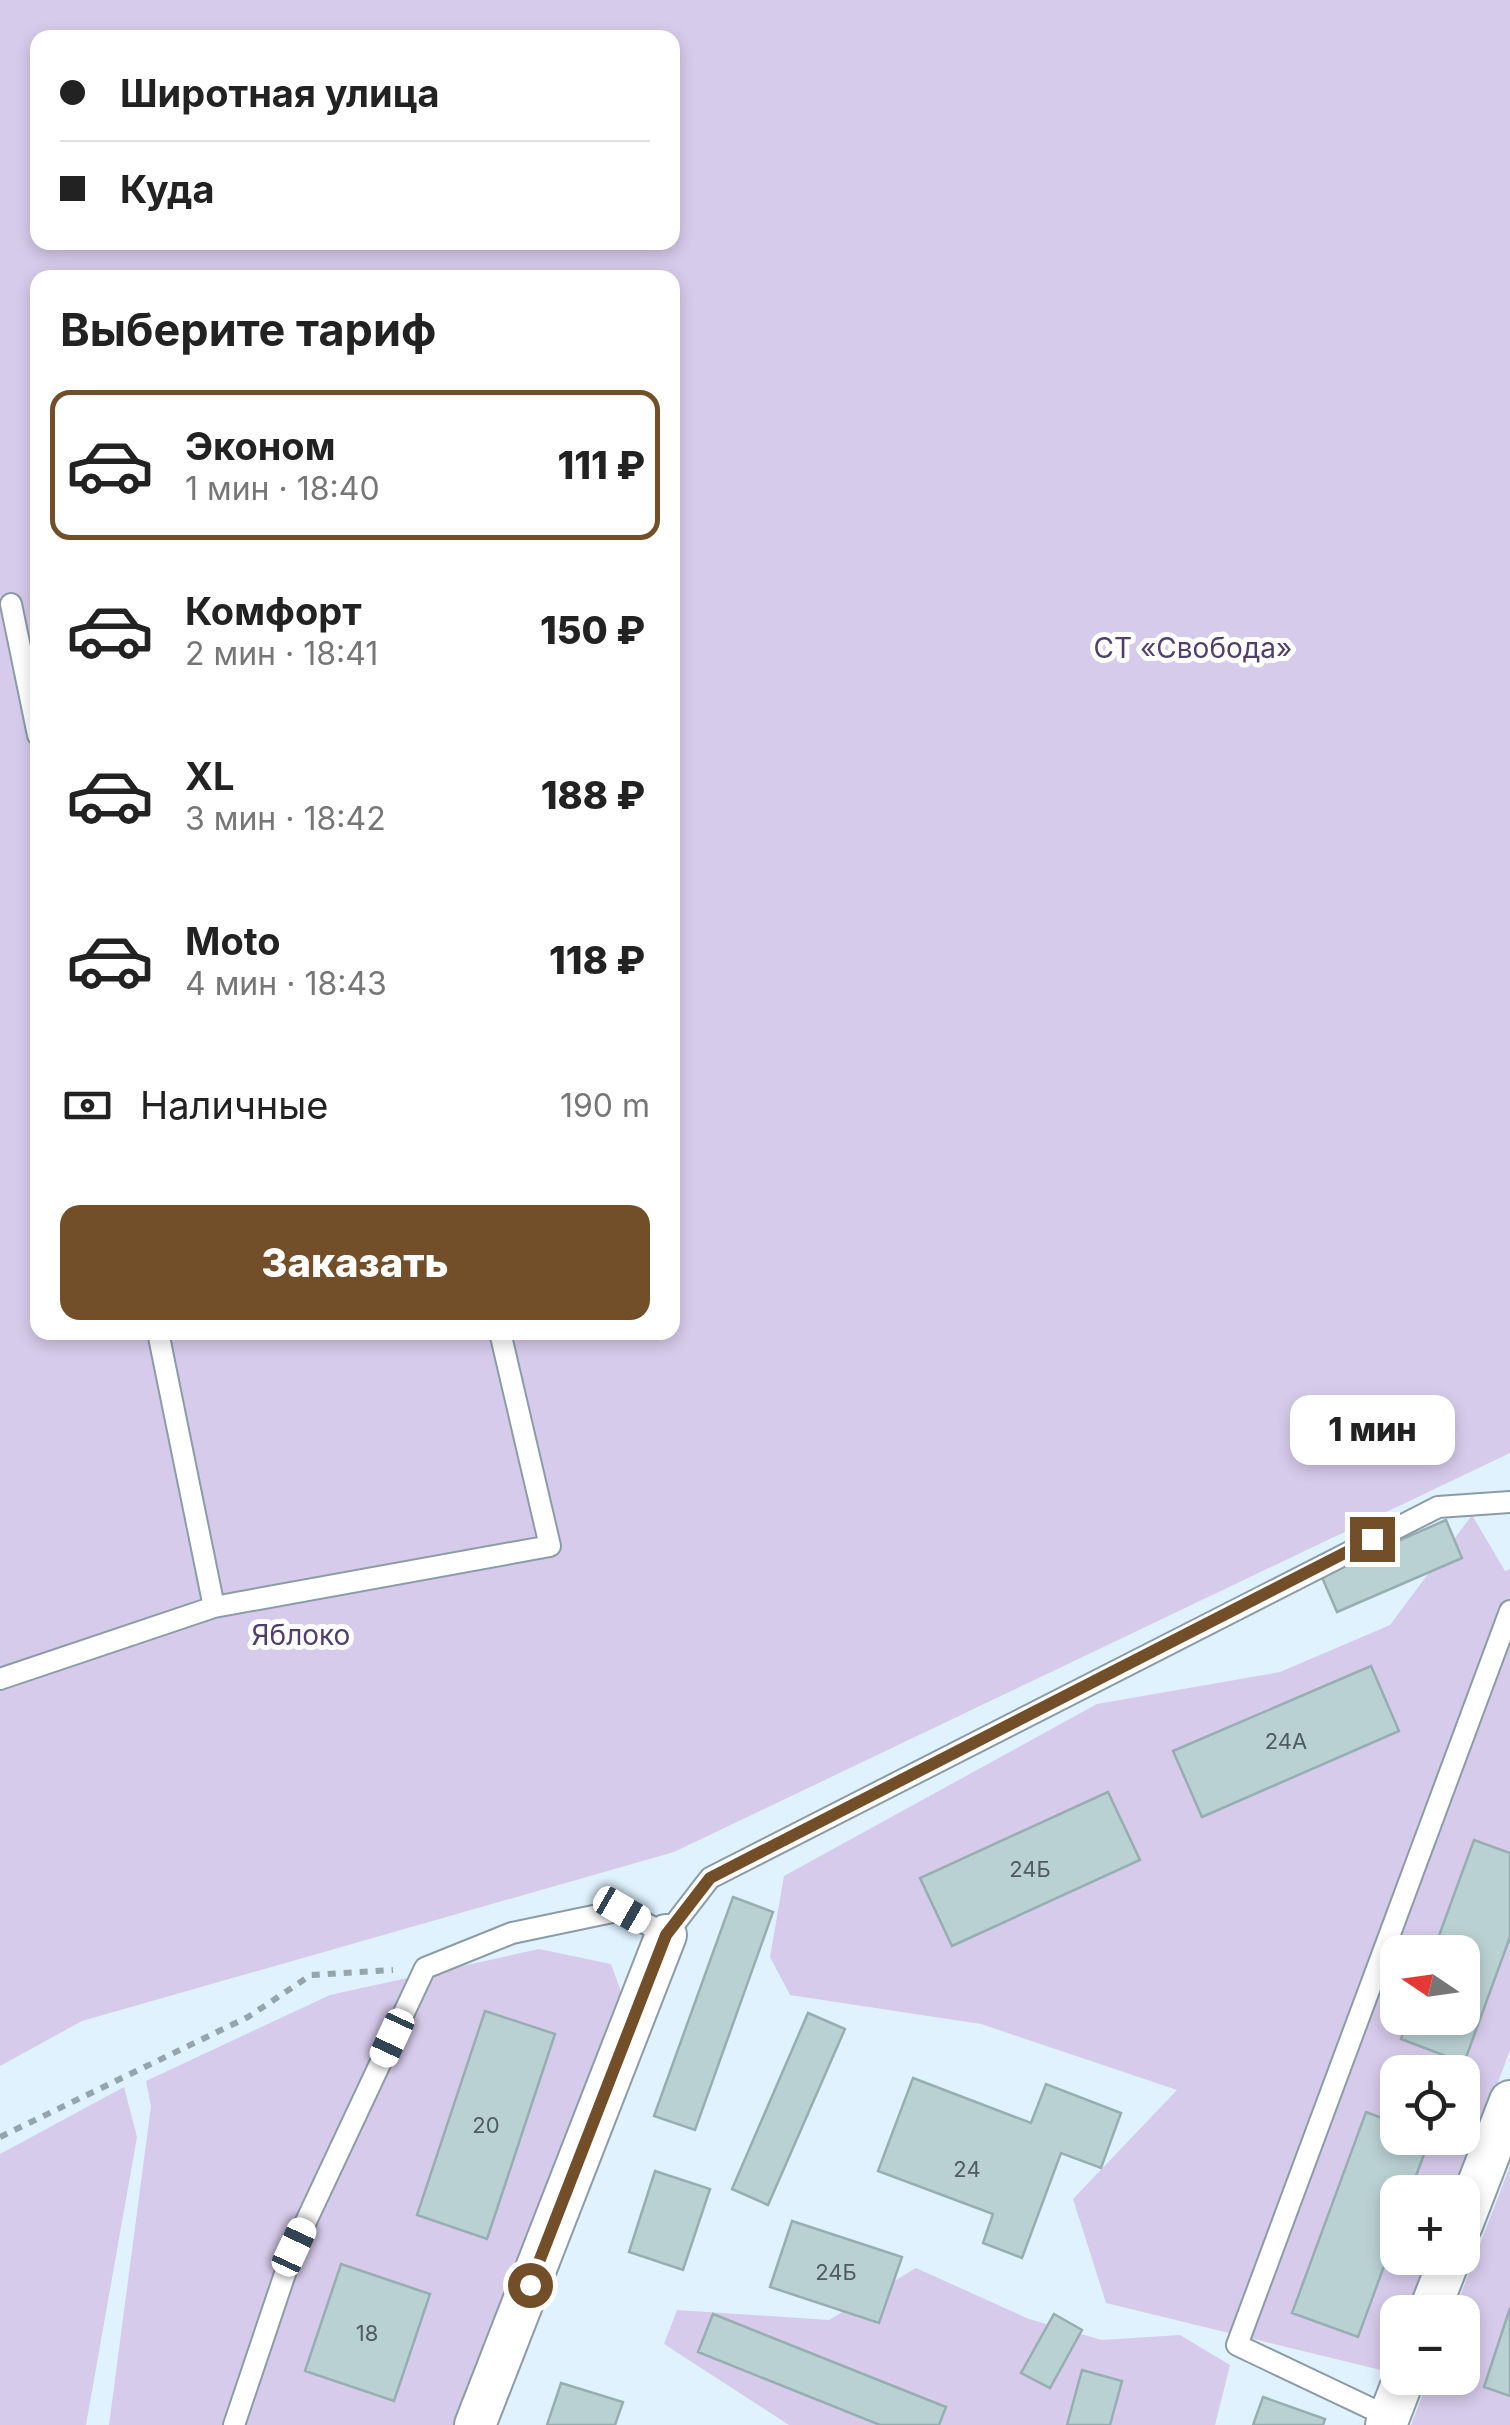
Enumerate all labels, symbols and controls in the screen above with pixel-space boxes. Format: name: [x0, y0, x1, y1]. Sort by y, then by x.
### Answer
text: Широтная улица: [120, 70, 440, 116]
text: Куда: [120, 166, 214, 212]
text: Выберите тариф: [60, 302, 436, 357]
icon: car: [65, 420, 155, 510]
text: Эконом: [185, 423, 336, 469]
text: 111 ₽: [558, 442, 645, 488]
text: 1 мин · 18:40: [185, 469, 380, 508]
icon: car: [65, 585, 155, 675]
text: Комфорт: [185, 588, 362, 634]
text: 150 ₽: [540, 607, 645, 653]
park label: СТ «Свобода»: [1094, 631, 1292, 665]
text: 2 мин · 18:41: [185, 634, 378, 673]
icon: car: [65, 750, 155, 840]
text: XL: [185, 753, 235, 799]
text: 188 ₽: [541, 772, 645, 818]
text: 3 мин · 18:42: [185, 799, 386, 838]
icon: car: [65, 915, 155, 1005]
text: Moto: [185, 918, 281, 964]
text: 118 ₽: [549, 937, 645, 983]
text: 4 мин · 18:43: [185, 964, 387, 1003]
icon: cash: [60, 1078, 115, 1133]
text: Наличные: [140, 1082, 328, 1128]
text: 190 m: [560, 1086, 650, 1125]
button: Заказать: [60, 1205, 650, 1320]
callout: 1 мин: [1290, 1394, 1454, 1464]
text: 1 мин: [1328, 1410, 1417, 1449]
route end: [1350, 1517, 1395, 1562]
park label: Яблоко: [252, 1618, 350, 1652]
house number: 24А: [1265, 1728, 1307, 1754]
house number: 24Б: [1009, 1856, 1051, 1882]
car: [589, 1882, 655, 1938]
north arrow: [1380, 1935, 1480, 2035]
map controls: [1380, 1935, 1480, 2395]
car: [366, 2004, 418, 2072]
button: locate: [1380, 2055, 1480, 2155]
house number: 20: [472, 2112, 500, 2138]
house number: 24: [953, 2156, 981, 2182]
button: +: [1380, 2175, 1480, 2275]
car: [268, 2213, 320, 2281]
house number: 24Б: [815, 2259, 857, 2285]
route start: [508, 2263, 553, 2308]
button: −: [1380, 2295, 1480, 2395]
house number: 18: [356, 2320, 378, 2346]

